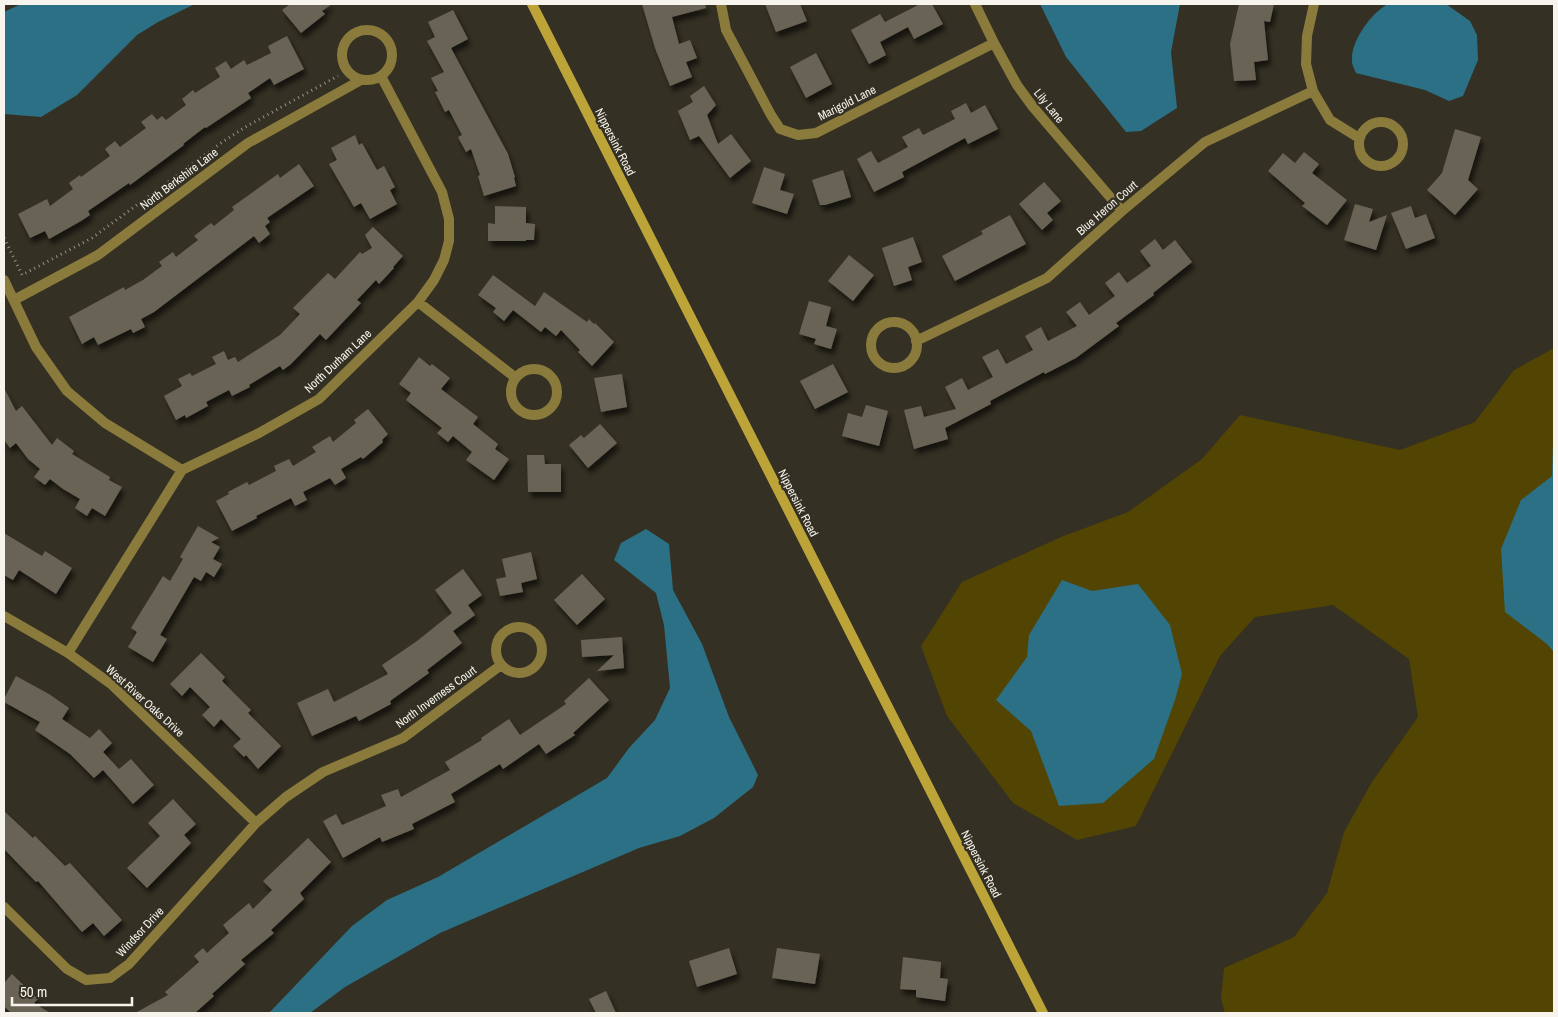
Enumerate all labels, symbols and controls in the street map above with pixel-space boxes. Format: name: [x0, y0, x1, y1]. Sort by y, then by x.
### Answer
street label: Marigold Lane: [815, 82, 879, 124]
street label: Lily Lane: [1030, 85, 1068, 127]
street label: Nippersink Road: [591, 105, 639, 179]
street label: North Berkshire Lane: [137, 144, 221, 214]
street label: Blue Heron Court: [1073, 177, 1141, 239]
street label: North Durham Lane: [301, 326, 375, 396]
street label: Nippersink Road: [774, 466, 822, 540]
street label: West River Oaks Drive: [102, 661, 188, 741]
street label: North Inverness Court: [392, 662, 480, 732]
street label: Nippersink Road: [957, 827, 1005, 901]
street label: Windsor Drive: [113, 904, 167, 960]
scale bar: [12, 974, 132, 1006]
text: 50 m: [20, 981, 47, 1002]

